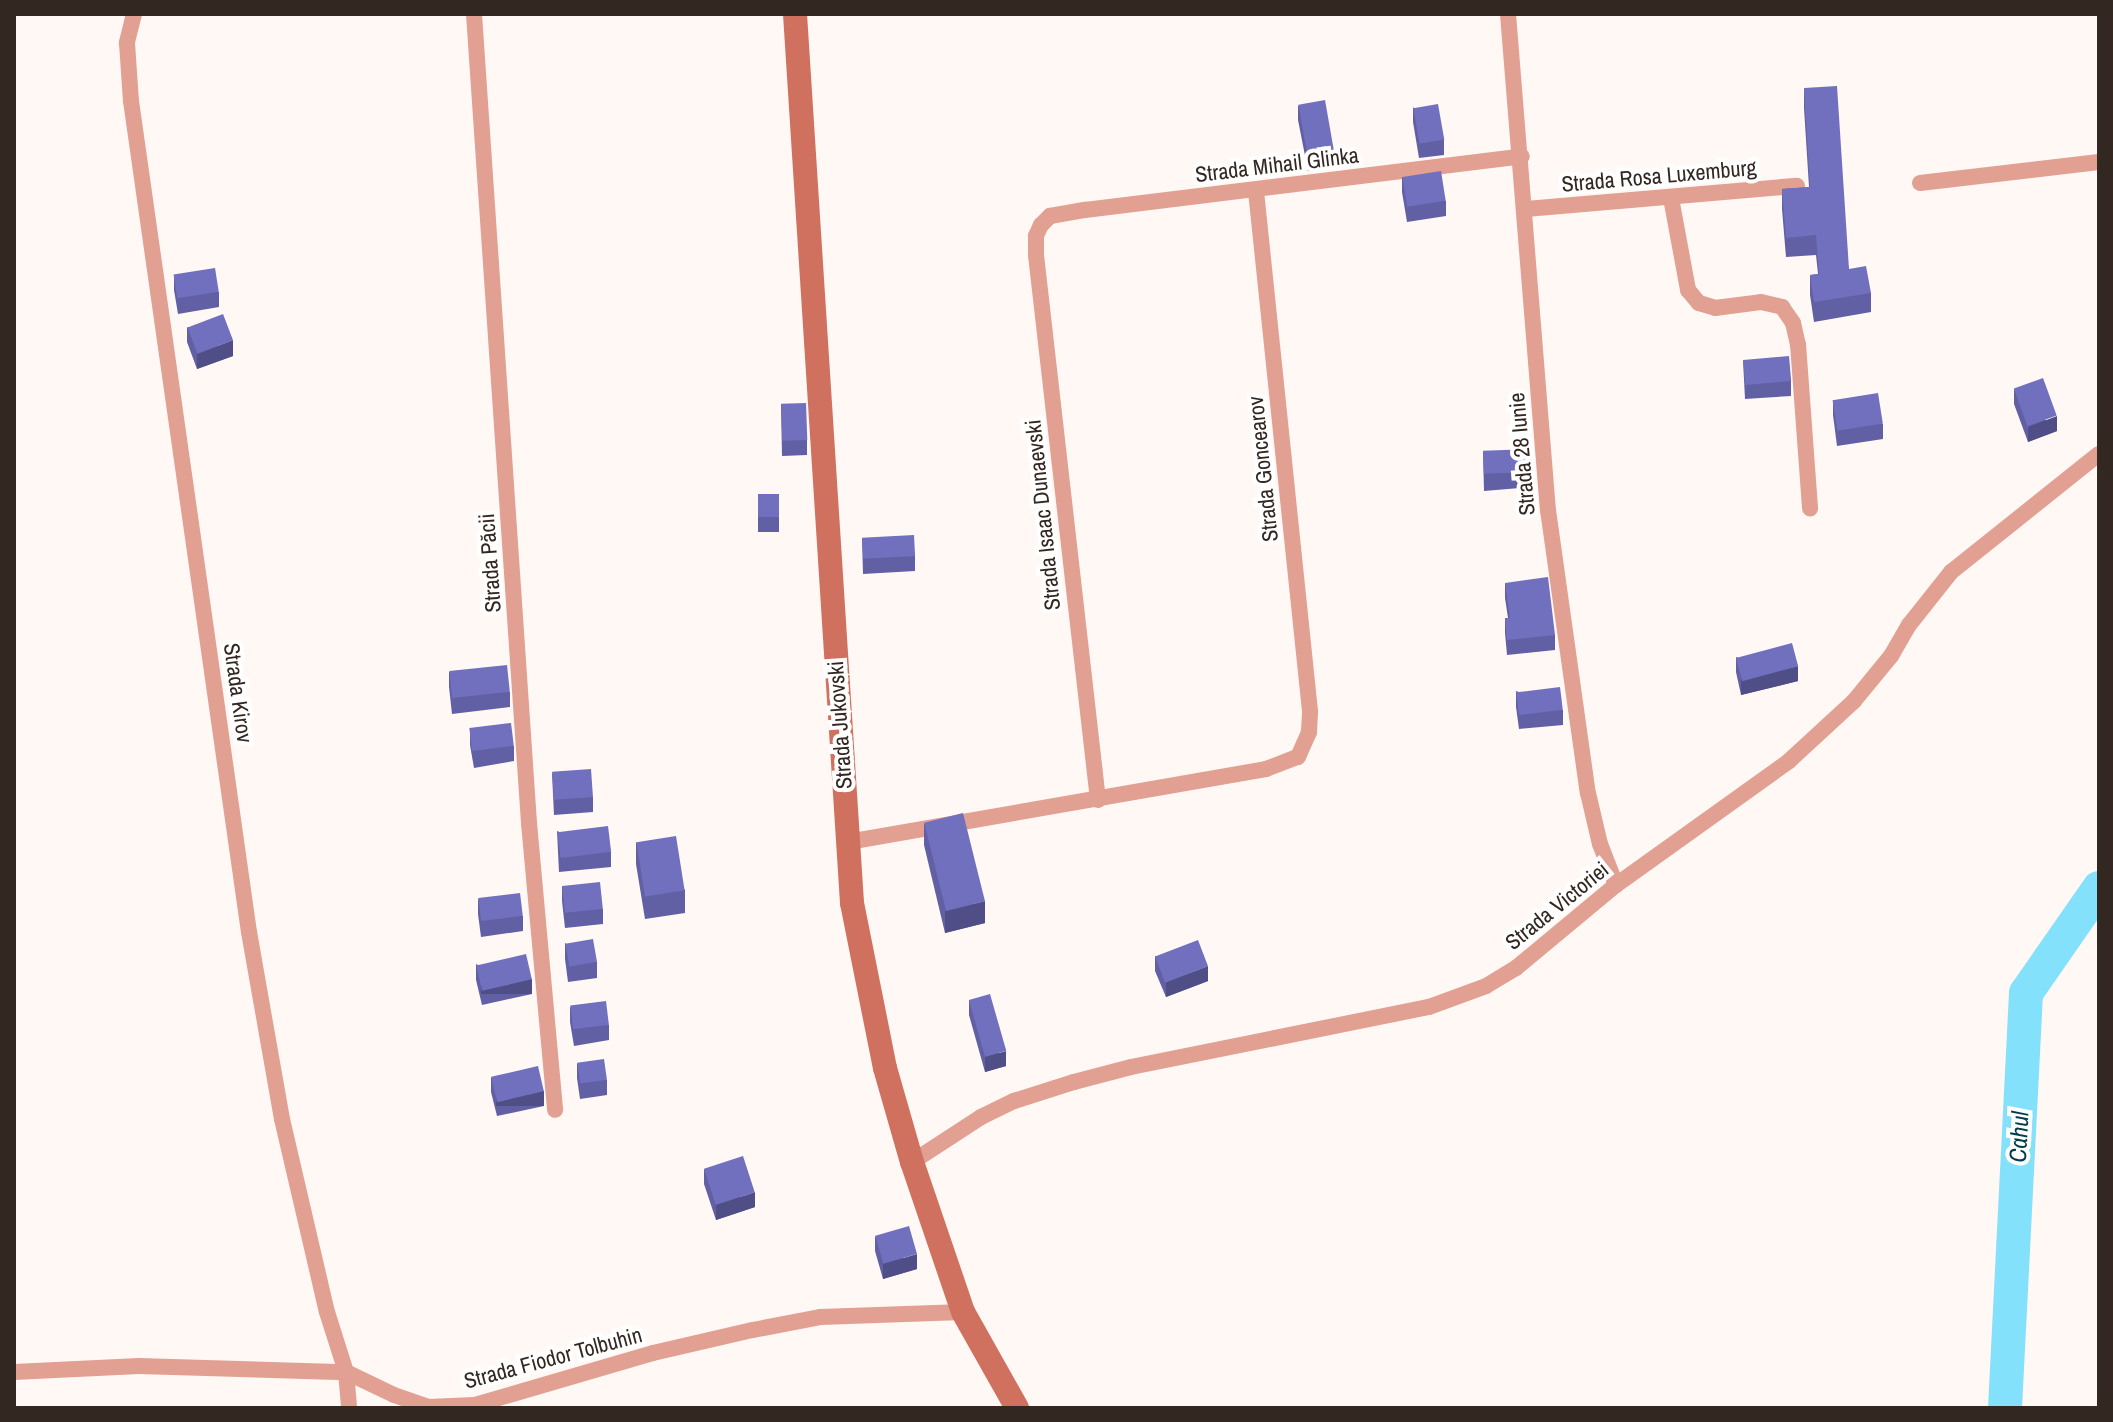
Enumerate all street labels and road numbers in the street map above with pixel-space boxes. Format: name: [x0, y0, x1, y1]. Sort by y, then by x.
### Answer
street label: Strada Mihail Glinka: [1194, 142, 1360, 188]
street label: Strada Rosa Luxemburg: [1560, 154, 1758, 198]
street label: Strada 28 Iunie: [1503, 391, 1541, 517]
street label: Strada Goncearov: [1242, 395, 1284, 543]
street label: Strada Isaac Dunaevski: [1020, 418, 1066, 612]
street label: Strada Păcii: [473, 513, 507, 613]
street label: Strada Kirov: [218, 642, 258, 744]
street label: Strada Jukovski: [822, 660, 858, 790]
street label: Strada Victoriei: [1500, 856, 1614, 956]
street label: Strada Fiodor Tolbuhin: [461, 1322, 645, 1394]

